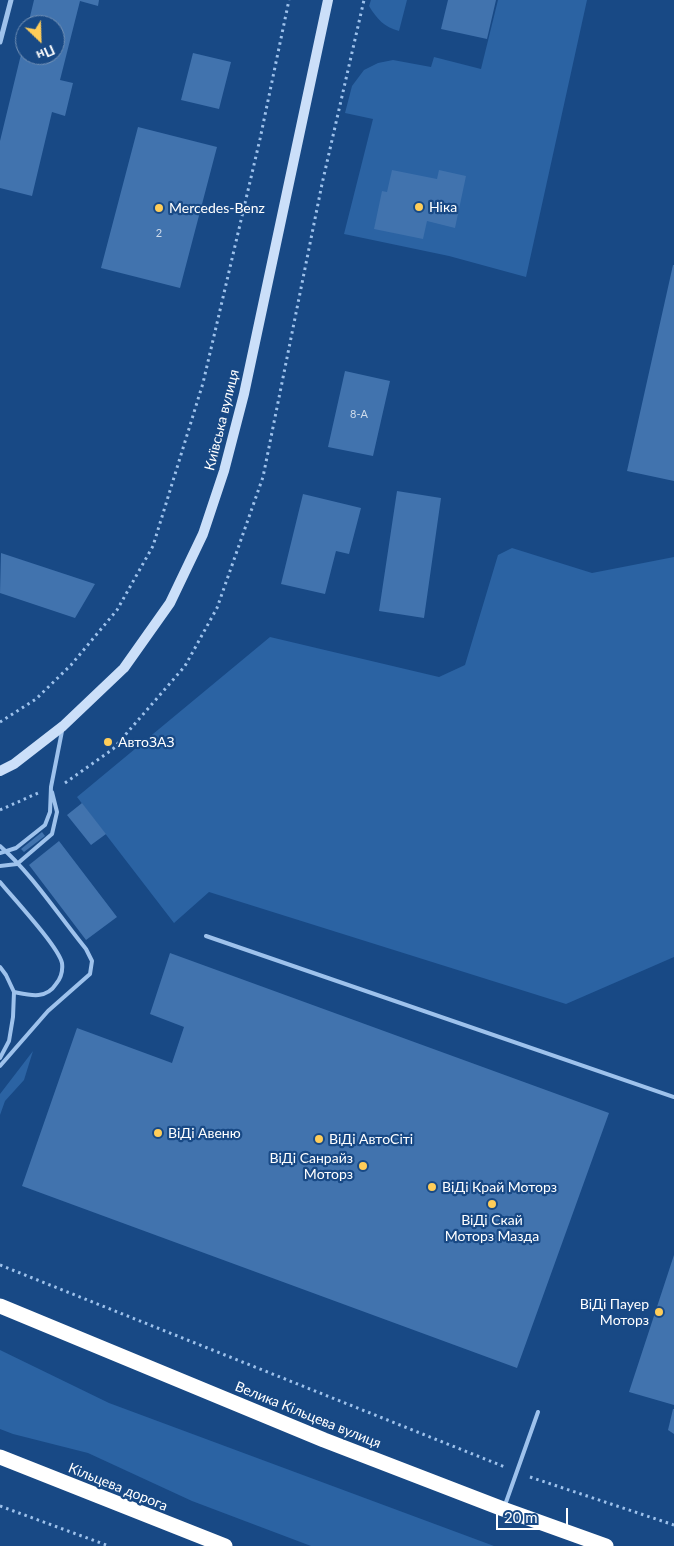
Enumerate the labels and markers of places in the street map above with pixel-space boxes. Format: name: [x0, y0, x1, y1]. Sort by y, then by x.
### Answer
place label: Ніка: [429, 199, 457, 215]
place label: Mercedes-Benz: [169, 200, 265, 216]
marker: Ніка: [413, 201, 425, 213]
marker: Mercedes-Benz: [153, 202, 165, 214]
place label: АвтоЗАЗ: [118, 734, 175, 750]
marker: АвтоЗАЗ: [102, 736, 114, 748]
place label: ВіДі Авеню: [168, 1125, 241, 1141]
marker: ВіДі Авеню: [152, 1127, 164, 1139]
place label: ВіДі АвтоСіті: [329, 1131, 413, 1147]
marker: ВіДі АвтоСіті: [313, 1133, 325, 1145]
place label: ВіДі Санрайз Моторз: [270, 1150, 353, 1182]
marker: ВіДі Санрайз Моторз: [357, 1160, 369, 1172]
place label: ВіДі Край Моторз: [442, 1179, 557, 1195]
marker: ВіДі Край Моторз: [426, 1181, 438, 1193]
marker: ВіДі Скай Моторз Мазда: [486, 1198, 498, 1210]
place label: ВіДі Скай Моторз Мазда: [445, 1212, 539, 1244]
place label: ВіДі Пауер Моторз: [580, 1296, 649, 1328]
marker: ВіДі Пауер Моторз: [653, 1306, 665, 1318]

